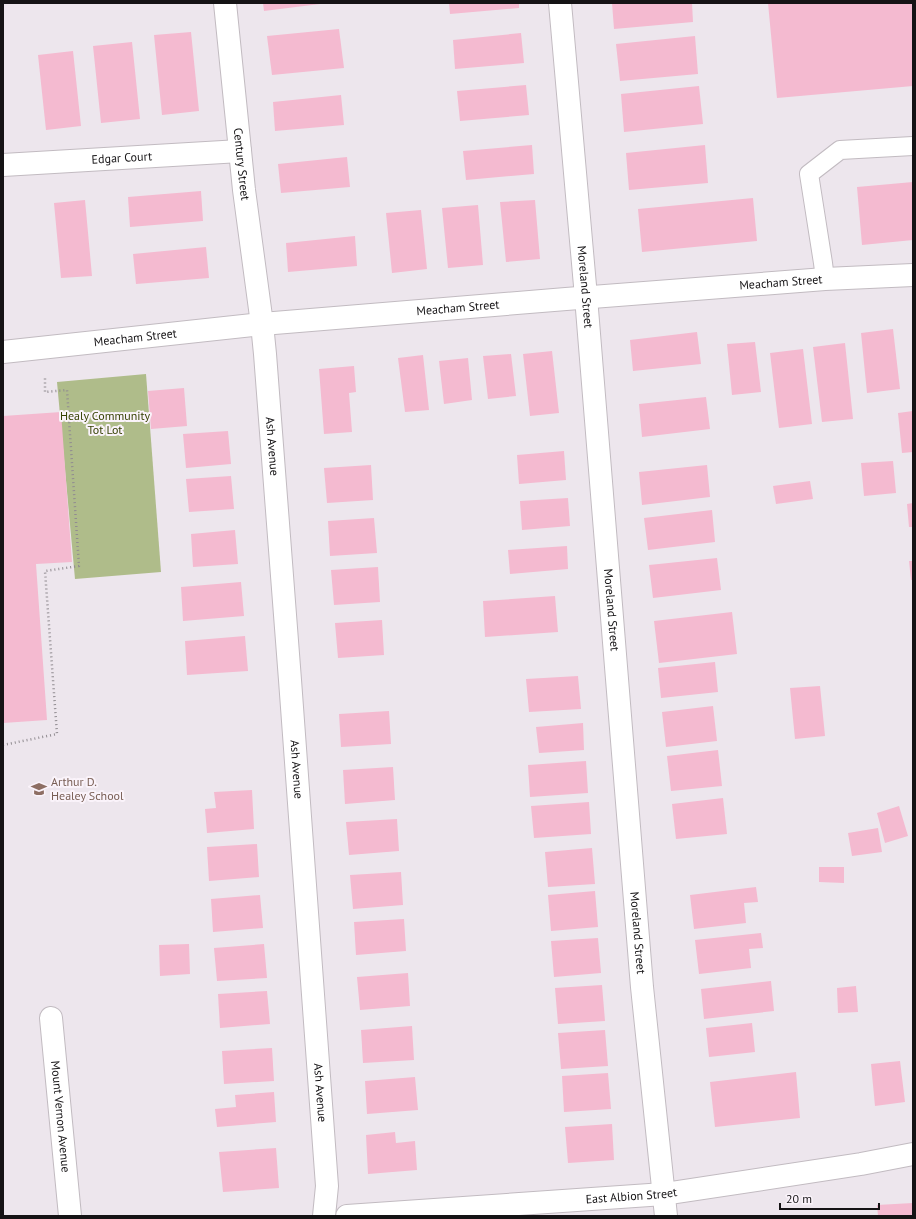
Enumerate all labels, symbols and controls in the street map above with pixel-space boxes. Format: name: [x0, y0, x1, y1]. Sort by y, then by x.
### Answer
street label: Century Street: [231, 127, 253, 201]
street label: Edgar Court: [91, 148, 152, 167]
street label: Moreland Street: [574, 245, 596, 329]
street label: Meacham Street: [739, 271, 823, 293]
street label: Meacham Street: [416, 297, 500, 318]
street label: Meacham Street: [93, 325, 177, 349]
park label: Healy Community Tot Lot: [60, 408, 151, 437]
street label: Ash Avenue: [263, 416, 282, 476]
street label: Moreland Street: [601, 568, 623, 652]
street label: Ash Avenue: [287, 739, 307, 799]
place label: Arthur D. Healey School: [51, 774, 124, 803]
school or university icon: Arthur D. Healey School: [30, 780, 48, 798]
street label: Moreland Street: [627, 891, 649, 974]
street label: Mount Vernon Avenue: [48, 1060, 74, 1173]
street label: Ash Avenue: [311, 1063, 330, 1123]
street label: East Albion Street: [585, 1184, 678, 1206]
scale bar: [780, 1185, 879, 1211]
text: 20 m: [786, 1191, 812, 1206]

